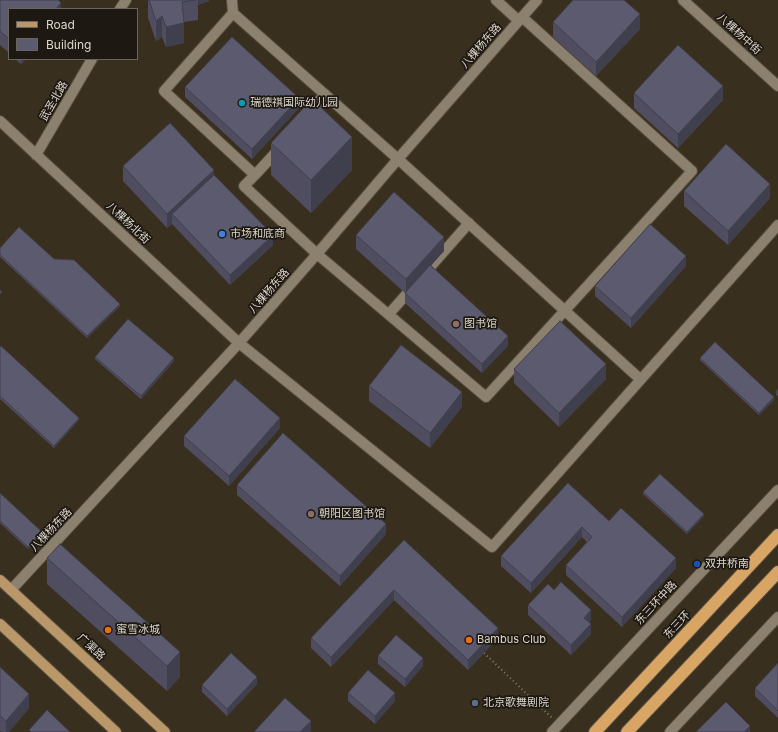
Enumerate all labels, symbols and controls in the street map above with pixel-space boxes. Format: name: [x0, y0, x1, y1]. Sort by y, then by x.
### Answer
legend: [8, 8, 138, 60]
street label: 八棵杨中街: [714, 11, 764, 57]
text: Road: [46, 17, 75, 32]
street label: 八棵杨东路: [458, 21, 504, 71]
text: Building: [46, 37, 91, 52]
street label: 武圣北路: [37, 79, 71, 123]
place label: 瑞德祺国际幼儿园: [250, 96, 338, 110]
marker: 瑞德祺国际幼儿园: [237, 98, 247, 108]
street label: 八棵杨北街: [103, 199, 153, 247]
place label: 市场和底商: [230, 227, 285, 241]
marker: 市场和底商: [217, 229, 227, 239]
street label: 八棵杨东路: [246, 266, 292, 316]
place label: 图书馆: [464, 317, 497, 331]
marker: 图书馆: [451, 319, 461, 329]
street label: 八棵杨东路: [27, 505, 75, 555]
place label: 朝阳区图书馆: [319, 507, 385, 521]
marker: 朝阳区图书馆: [306, 509, 316, 519]
place label: 双井桥南: [705, 557, 749, 571]
marker: 双井桥南: [692, 559, 702, 569]
street label: 东三环中路: [632, 578, 680, 628]
street label: 东三环: [661, 608, 693, 642]
place label: 蜜雪冰城: [116, 623, 160, 637]
marker: 蜜雪冰城: [103, 625, 113, 635]
street label: 广渠路: [74, 631, 108, 663]
place label: Bambus Club: [477, 633, 546, 647]
marker: Bambus Club: [464, 635, 474, 645]
place label: 北京歌舞剧院: [483, 696, 549, 710]
marker: 北京歌舞剧院: [470, 698, 480, 708]

